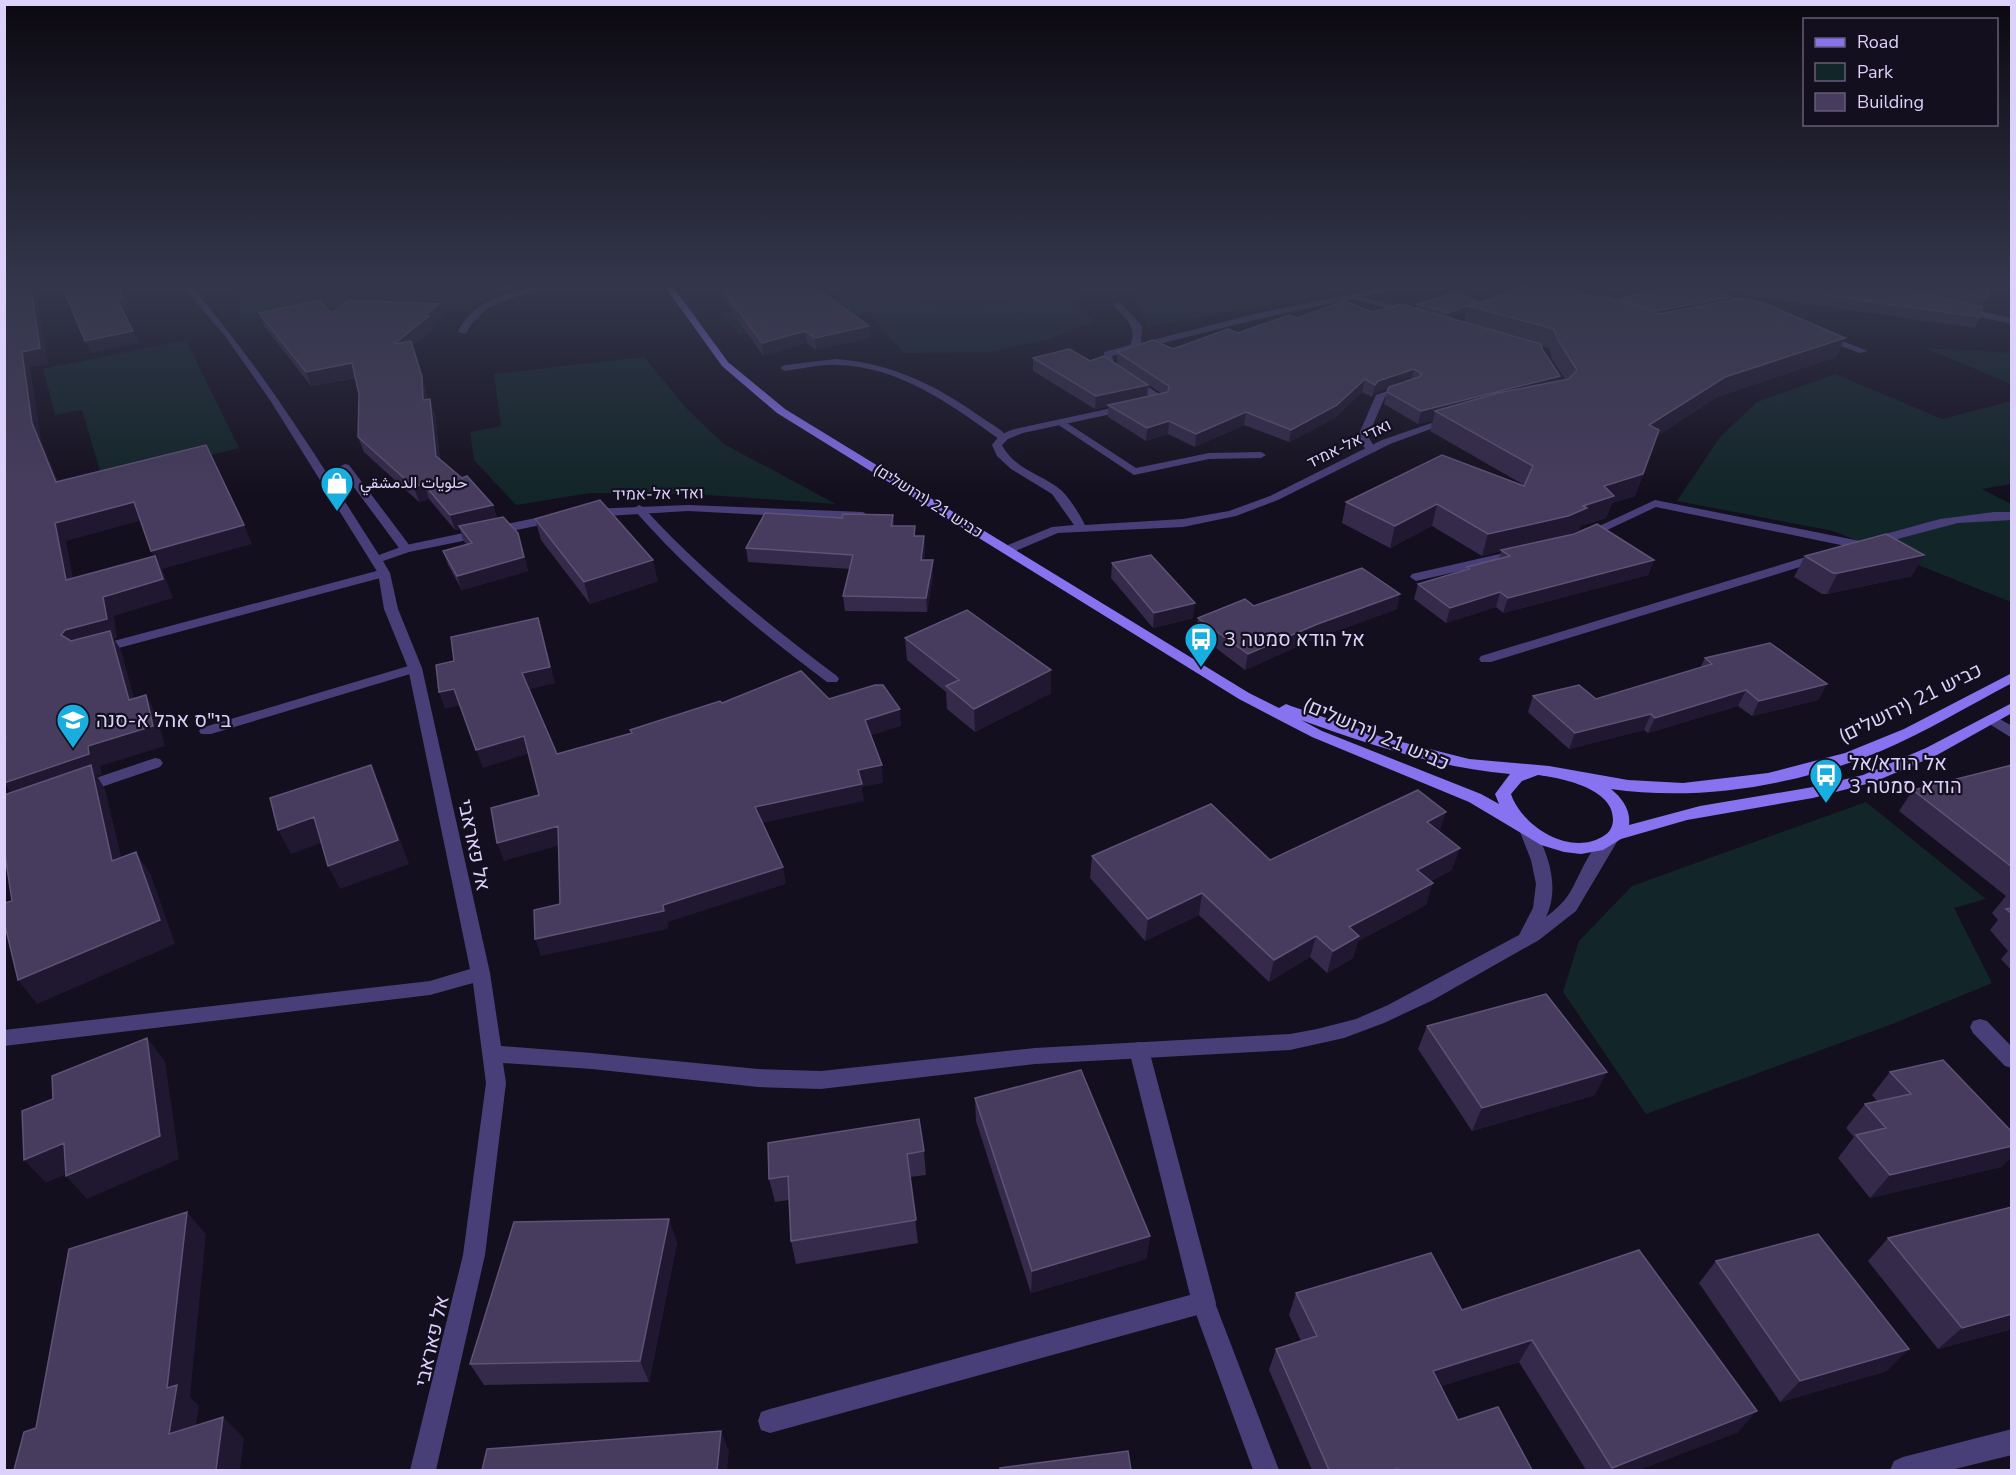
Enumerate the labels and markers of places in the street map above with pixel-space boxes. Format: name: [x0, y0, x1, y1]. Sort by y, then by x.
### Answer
shop icon: حلويات الدمشقي: [319, 465, 355, 512]
place label: حلويات الدمشقي: [360, 472, 468, 496]
bus stop icon: אל הודא סמטה 3: [1183, 621, 1219, 668]
place label: אל הודא סמטה 3: [1224, 626, 1365, 653]
school or university icon: בי"ס אהל א-סנה: [55, 702, 91, 749]
place label: בי"ס אהל א-סנה: [96, 707, 232, 734]
place label: אל הודא/אל הודא סמטה 3: [1849, 750, 1962, 800]
bus stop icon: אל הודא/אל הודא סמטה 3: [1808, 757, 1844, 804]

